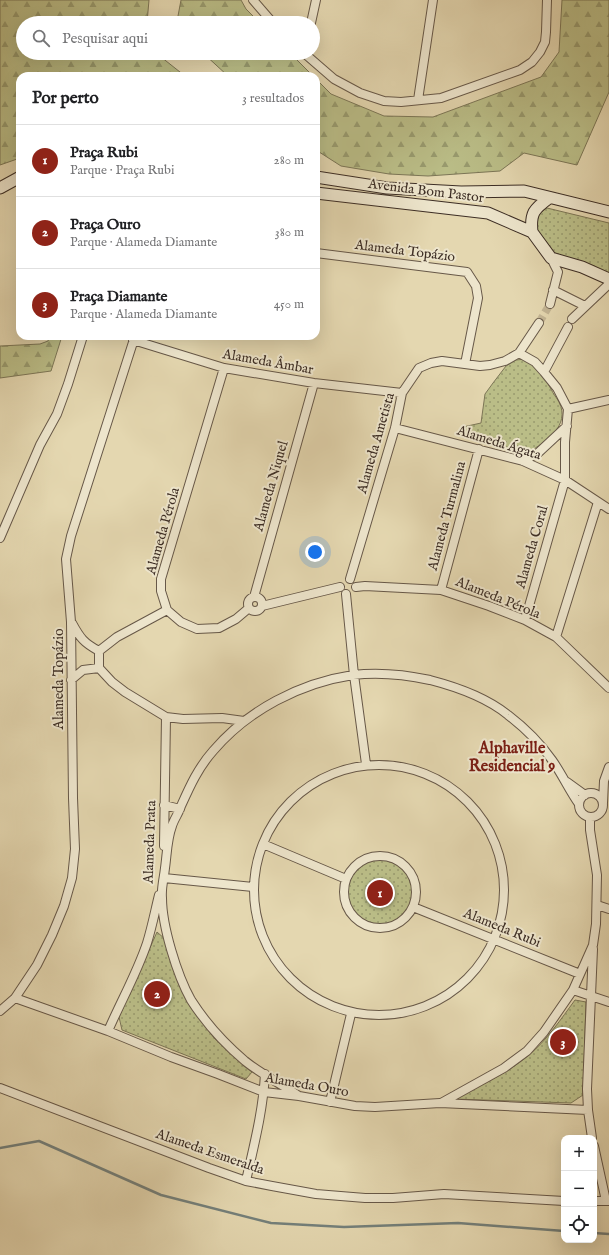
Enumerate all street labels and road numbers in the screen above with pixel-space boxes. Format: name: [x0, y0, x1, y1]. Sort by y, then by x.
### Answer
street label: Avenida Bom Pastor: [366, 175, 485, 207]
street label: Alameda Topázio: [353, 236, 457, 266]
street label: Alameda Âmbar: [220, 344, 315, 379]
street label: Alameda Ametista: [353, 390, 399, 496]
street label: Alameda Ágata: [454, 420, 544, 465]
street label: Alameda Niquel: [249, 439, 293, 534]
street label: Alameda Turmalina: [423, 458, 470, 574]
street label: Alameda Pérola: [142, 484, 184, 578]
street label: Alameda Coral: [511, 503, 552, 592]
street label: Alameda Pérola: [452, 572, 544, 624]
street label: Alameda Topázio: [50, 628, 68, 730]
street label: Alameda Prata: [140, 799, 160, 885]
street label: Alameda Rubi: [460, 904, 544, 952]
street label: Alameda Ouro: [263, 1069, 351, 1101]
street label: Alameda Esmeralda: [153, 1125, 267, 1179]

